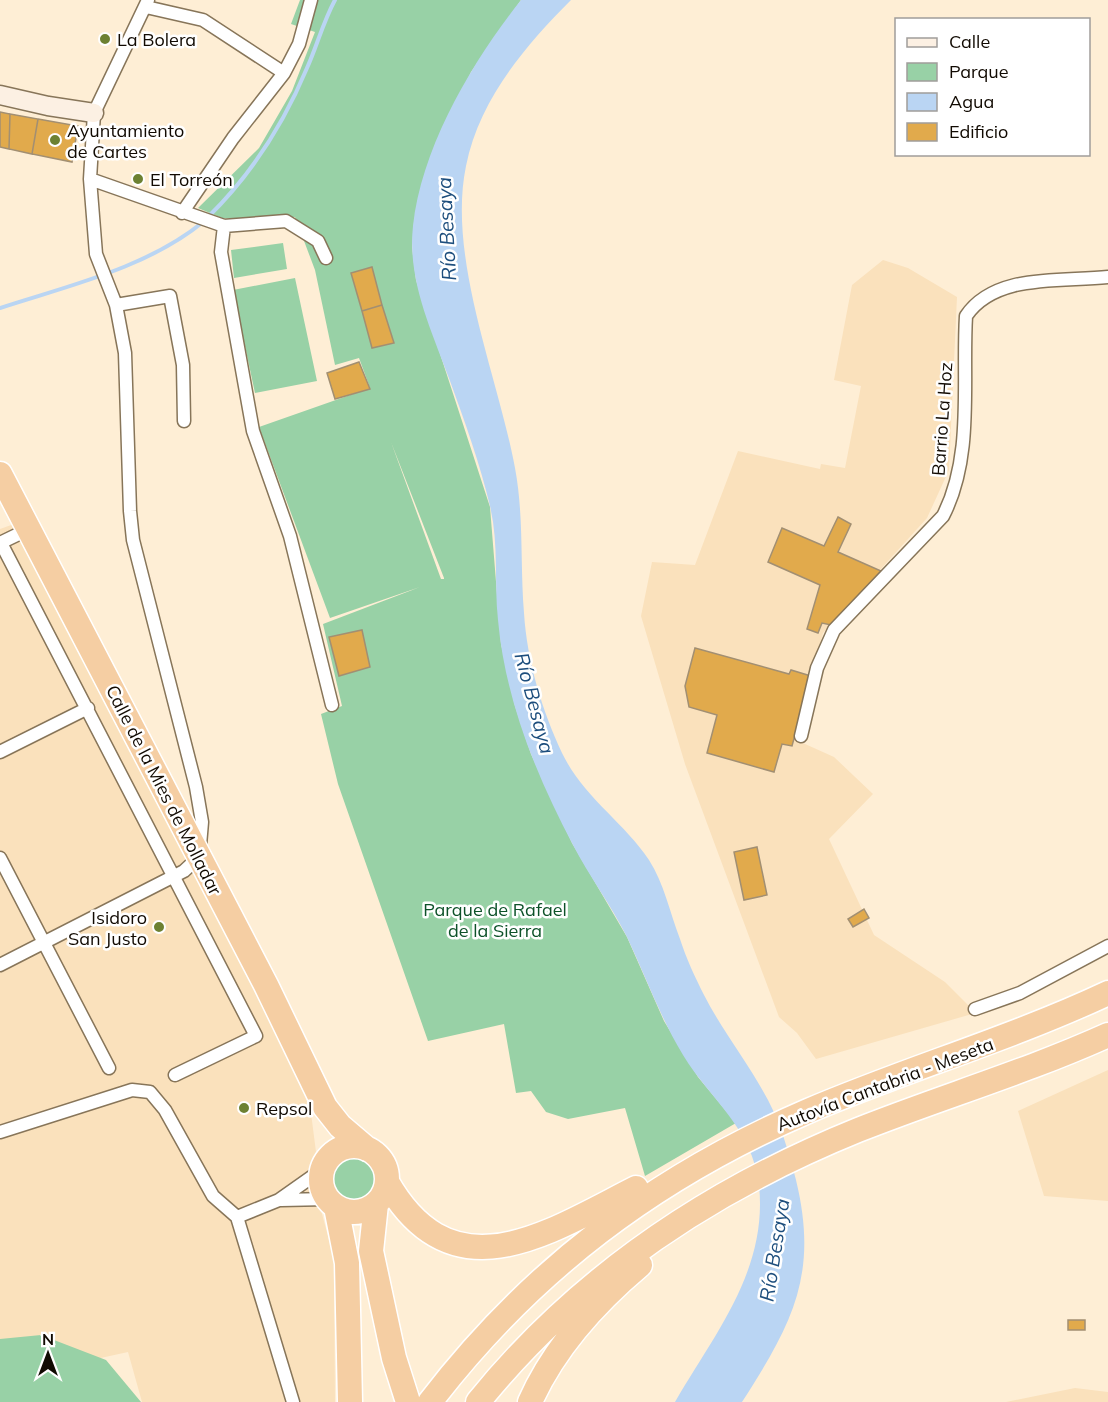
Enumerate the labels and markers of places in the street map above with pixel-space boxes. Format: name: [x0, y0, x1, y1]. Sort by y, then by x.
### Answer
place label: La Bolera: [117, 28, 196, 51]
marker: La Bolera: [98, 32, 112, 46]
place label: Ayuntamiento de Cartes: [67, 119, 184, 163]
marker: Ayuntamiento de Cartes: [48, 133, 62, 147]
place label: El Torreón: [150, 168, 233, 191]
marker: El Torreón: [131, 172, 145, 186]
place label: Isidoro San Justo: [68, 906, 147, 950]
marker: Isidoro San Justo: [152, 920, 166, 934]
place label: Repsol: [256, 1097, 312, 1120]
marker: Repsol: [237, 1101, 251, 1115]

